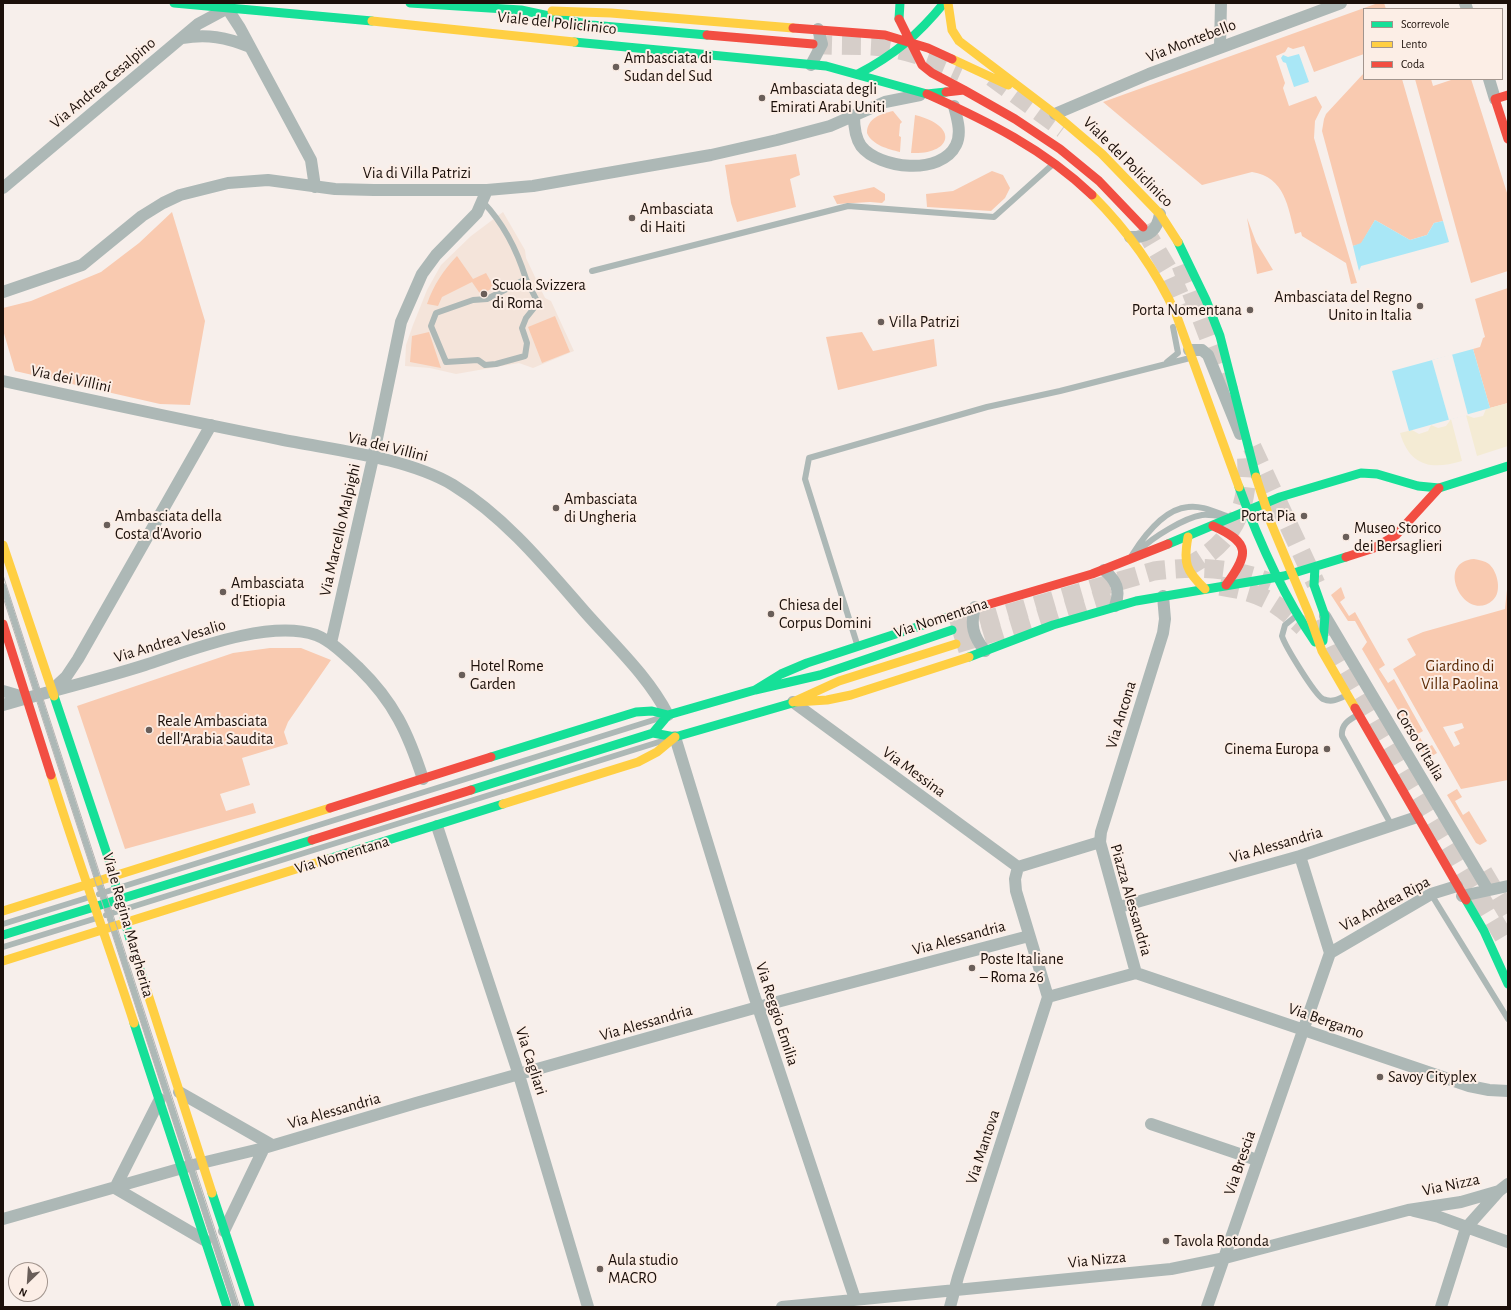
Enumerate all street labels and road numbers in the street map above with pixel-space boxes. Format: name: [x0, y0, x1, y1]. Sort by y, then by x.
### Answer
street label: Viale del Policlinico: [496, 7, 618, 39]
street label: Via Montebello: [1143, 15, 1239, 67]
street label: Via Andrea Cesalpino: [46, 33, 160, 133]
street label: Viale del Policlinico: [1079, 113, 1177, 211]
street label: Via di Villa Patrizi: [363, 163, 471, 183]
street label: Via dei Villini: [29, 361, 113, 397]
street label: Via dei Villini: [346, 428, 430, 466]
street label: Via Marcello Malpighi: [315, 462, 365, 598]
street label: Via Nomentana: [892, 594, 990, 642]
street label: Via Andrea Vesalio: [112, 615, 228, 667]
street label: Via Ancona: [1102, 679, 1140, 751]
street label: Corso d'Italia: [1391, 706, 1449, 784]
street label: Via Messina: [878, 742, 950, 802]
street label: Via Alessandria: [1227, 823, 1325, 867]
street label: Via Nomentana: [293, 832, 391, 878]
street label: Piazza Alessandria: [1106, 842, 1156, 958]
street label: Viale Regina Margherita: [98, 850, 158, 1000]
street label: Via Andrea Ripa: [1337, 872, 1433, 936]
street label: Via Alessandria: [910, 916, 1008, 960]
street label: Via Reggio Emilia: [751, 960, 803, 1068]
street label: Via Bergamo: [1285, 999, 1367, 1043]
street label: Via Alessandria: [597, 1001, 695, 1045]
street label: Via Cagliari: [511, 1024, 551, 1098]
street label: Via Alessandria: [285, 1089, 383, 1133]
street label: Via Mantova: [962, 1107, 1004, 1187]
street label: Via Brescia: [1220, 1128, 1260, 1198]
street label: Via Nizza: [1420, 1170, 1482, 1200]
street label: Via Nizza: [1067, 1247, 1127, 1273]

